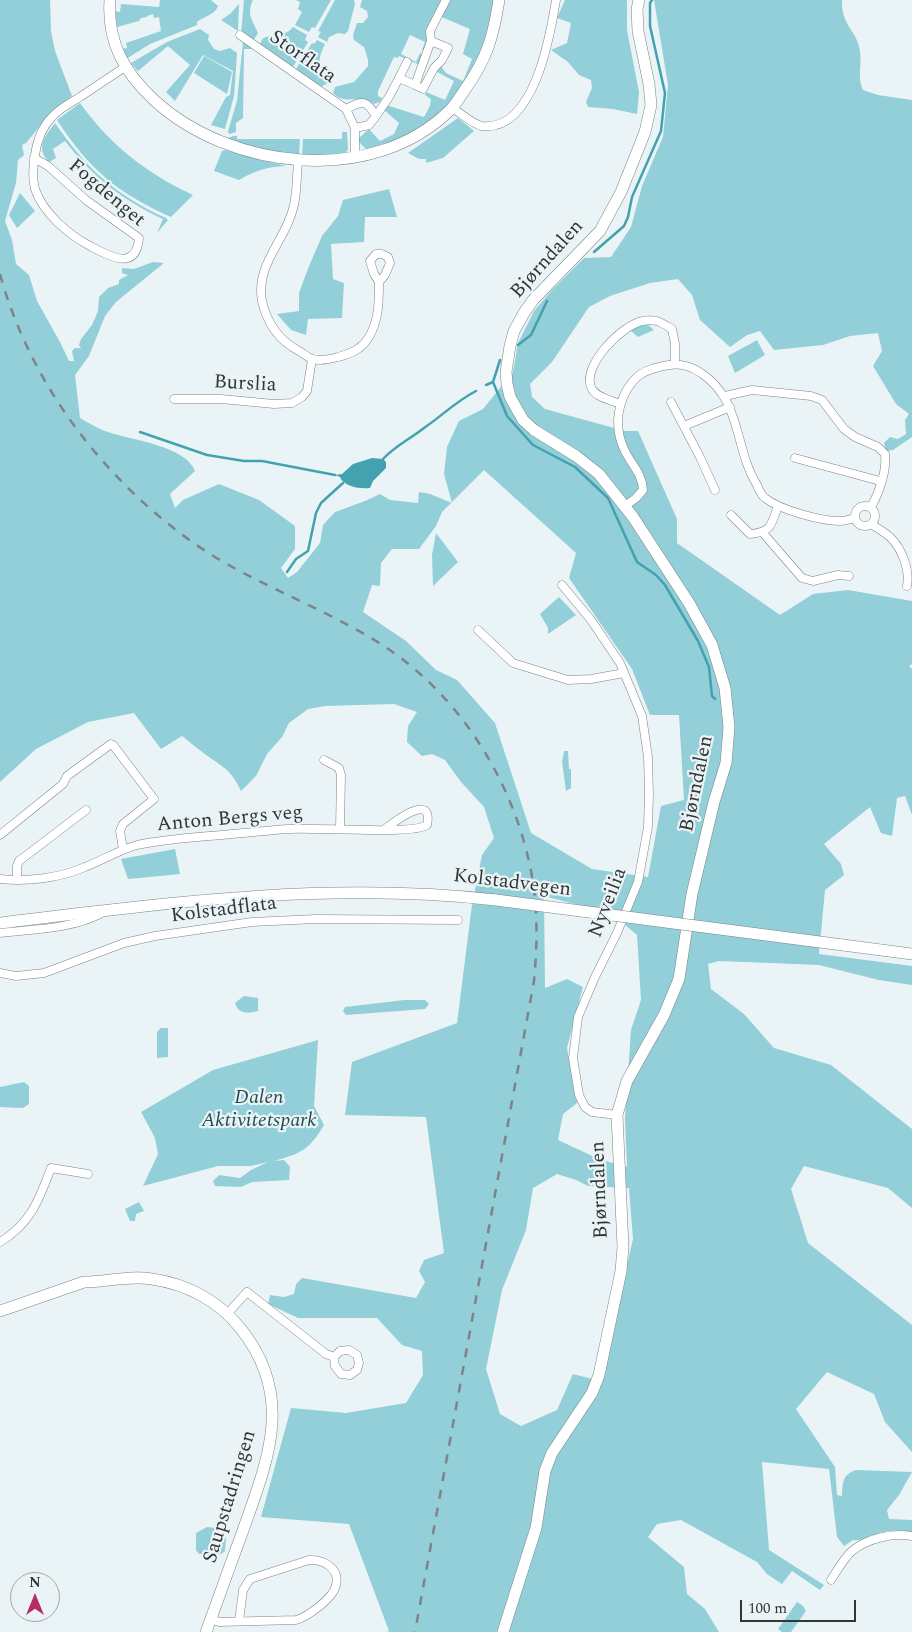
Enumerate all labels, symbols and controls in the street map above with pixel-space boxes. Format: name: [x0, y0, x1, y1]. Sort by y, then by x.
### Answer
street label: Storflata: [264, 26, 340, 90]
street label: Fogdenget: [63, 155, 149, 233]
street label: Bjørndalen: [506, 216, 590, 304]
street label: Burslia: [213, 371, 277, 399]
street label: Bjørndalen: [676, 734, 720, 834]
street label: Anton Bergs veg: [156, 802, 304, 838]
street label: Kolstadvegen: [452, 865, 572, 903]
street label: Nyveilia: [585, 865, 633, 941]
street label: Kolstadflata: [170, 893, 278, 929]
park label: Dalen Aktivitetspark: [201, 1087, 317, 1134]
street label: Bjørndalen: [587, 1141, 615, 1239]
street label: Saupstadringen: [199, 1428, 263, 1566]
north arrow: [10, 1572, 60, 1622]
text: N: [29, 1572, 41, 1593]
scale bar: [742, 1590, 858, 1622]
text: 100 m: [748, 1597, 787, 1620]

